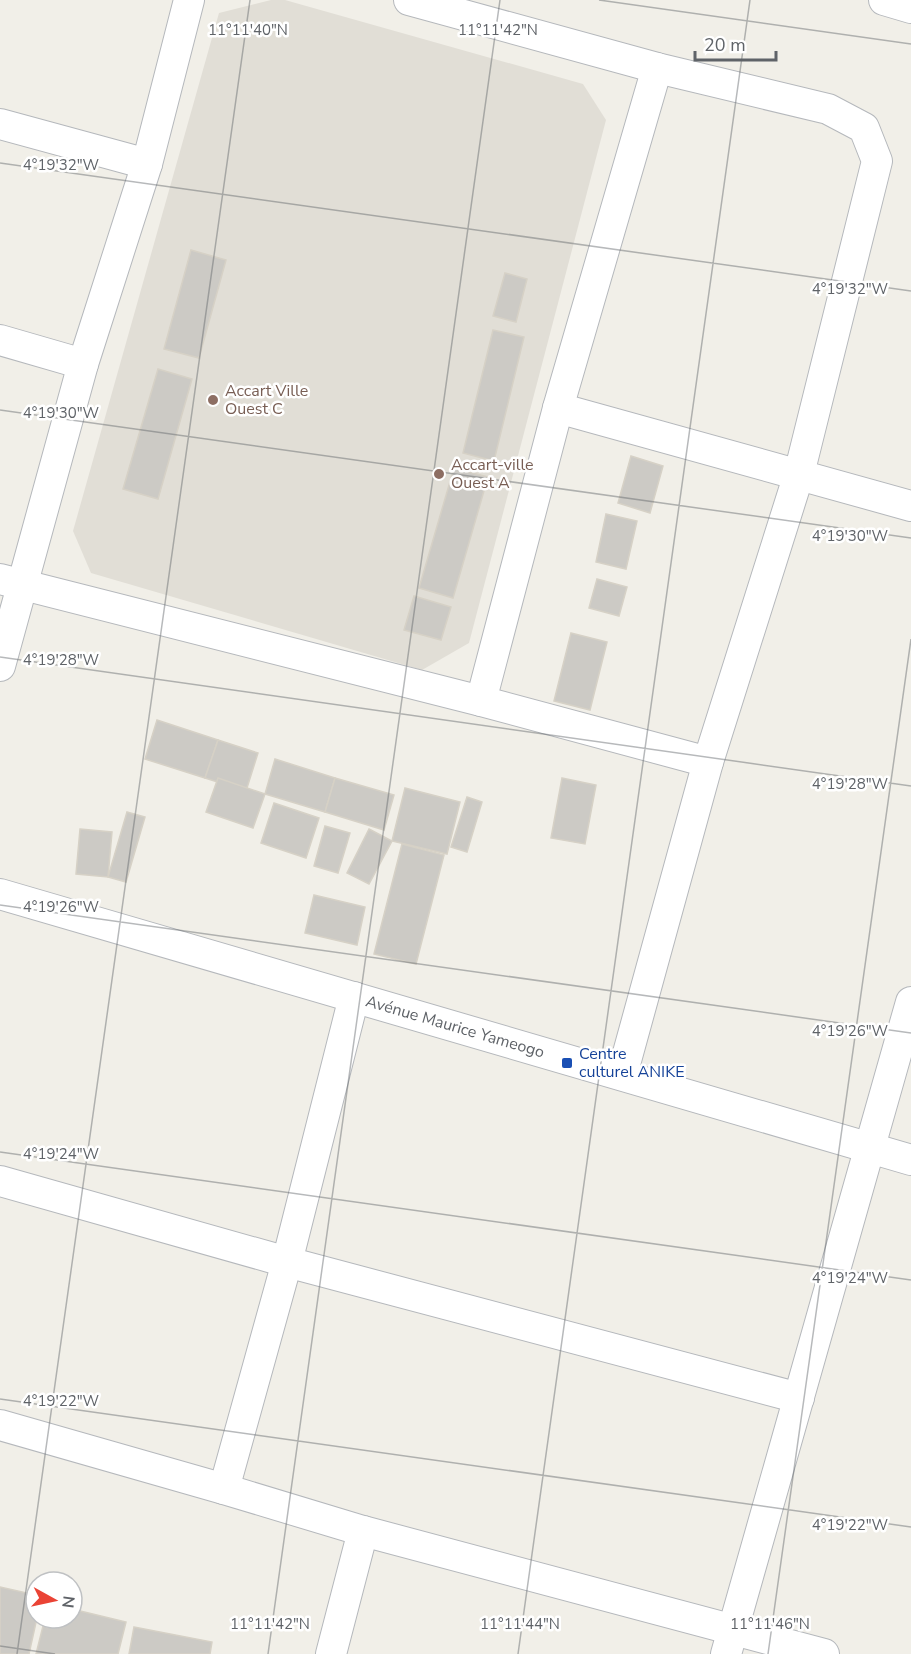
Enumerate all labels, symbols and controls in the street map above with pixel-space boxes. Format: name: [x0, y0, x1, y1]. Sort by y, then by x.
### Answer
text: 11°11'40"N: [208, 20, 288, 40]
text: 11°11'42"N: [458, 20, 538, 40]
scale bar: [695, 24, 776, 62]
text: 20 m: [704, 33, 746, 57]
text: 4°19'32"W: [23, 155, 100, 175]
text: 4°19'32"W: [812, 279, 889, 299]
place label: Accart Ville Ouest C: [225, 380, 308, 420]
marker: Accart Ville Ouest C: [206, 393, 220, 407]
text: 4°19'30"W: [23, 403, 100, 423]
place label: Accart-ville Ouest A: [451, 454, 534, 494]
marker: Accart-ville Ouest A: [432, 467, 446, 481]
text: 4°19'30"W: [812, 526, 889, 546]
text: 4°19'28"W: [23, 650, 100, 670]
text: 4°19'28"W: [812, 774, 889, 794]
text: 4°19'26"W: [23, 897, 100, 917]
street label: Avénue Maurice Yameogo: [363, 990, 547, 1063]
text: 4°19'26"W: [812, 1021, 889, 1041]
place label: Centre culturel ANIKE: [579, 1043, 684, 1083]
marker: Centre culturel ANIKE: [560, 1056, 574, 1070]
text: 4°19'24"W: [23, 1144, 100, 1164]
text: 4°19'24"W: [812, 1268, 889, 1288]
text: 4°19'22"W: [23, 1391, 100, 1411]
text: 4°19'22"W: [812, 1515, 889, 1535]
north arrow: [24, 1570, 84, 1630]
text: N: [56, 1594, 80, 1609]
text: 11°11'42"N: [230, 1614, 310, 1634]
text: 11°11'44"N: [480, 1614, 560, 1634]
text: 11°11'46"N: [730, 1614, 810, 1634]

